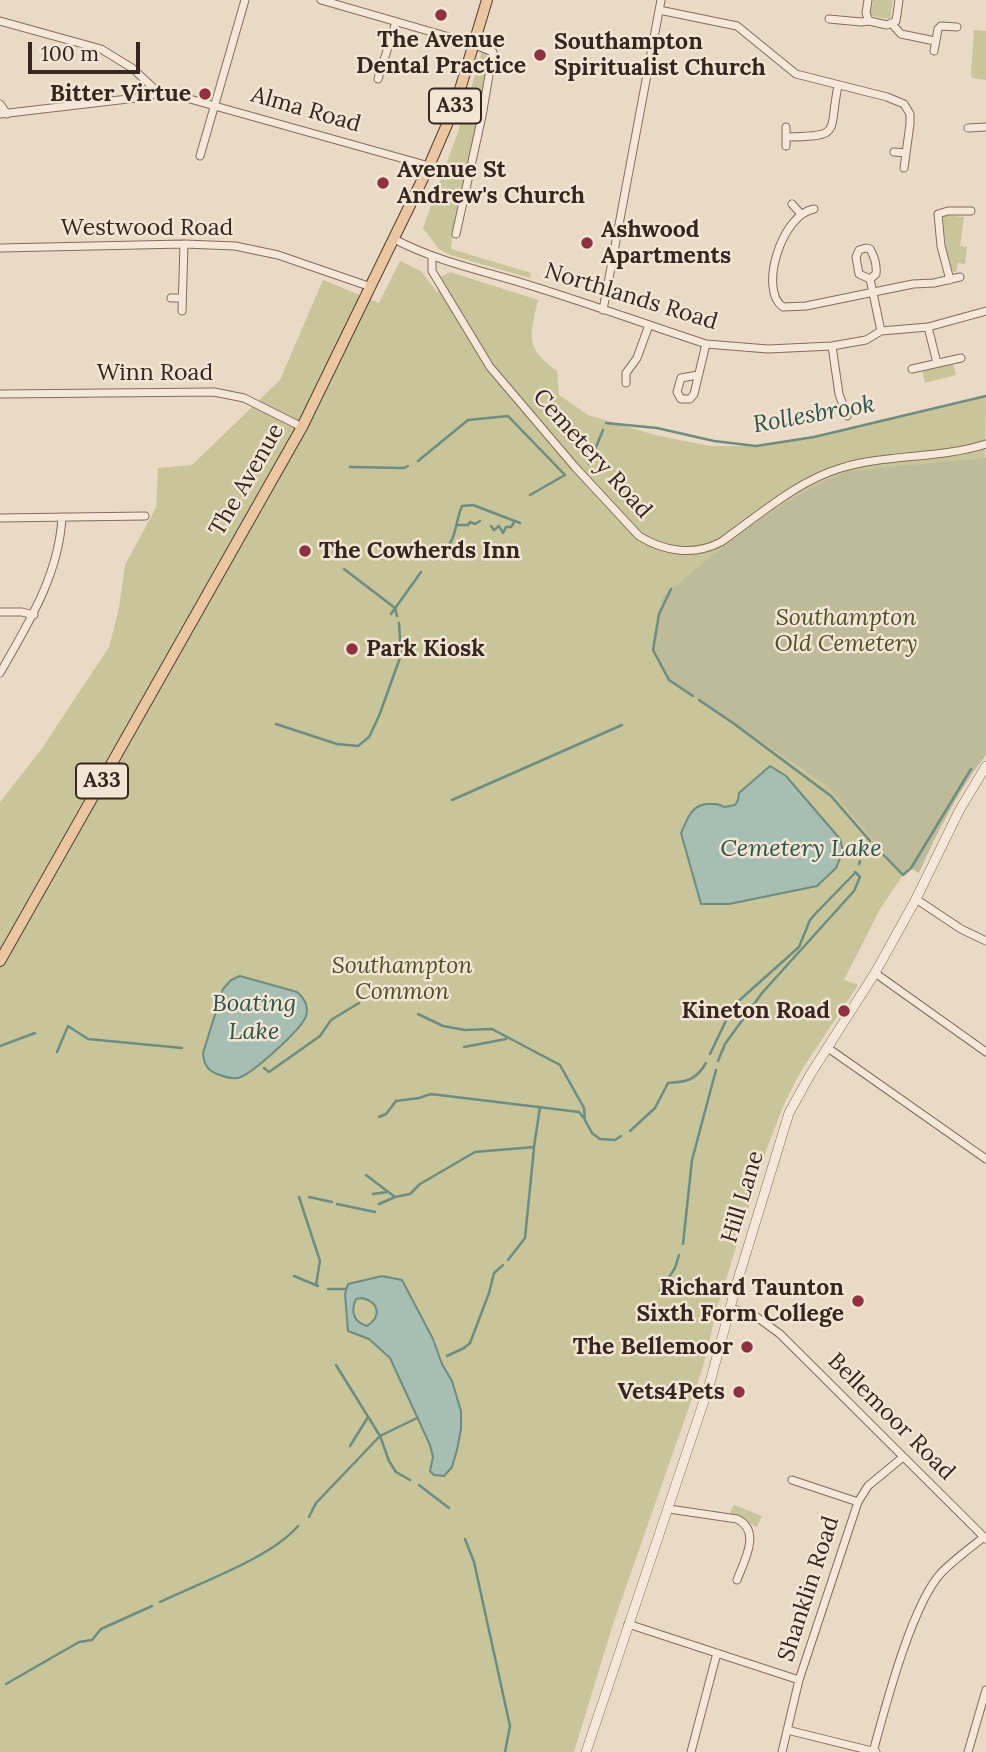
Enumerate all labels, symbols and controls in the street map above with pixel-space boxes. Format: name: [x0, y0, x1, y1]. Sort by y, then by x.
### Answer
marker: The Avenue Dental Practice: [433, 7, 449, 23]
place label: The Avenue Dental Practice: [356, 26, 526, 80]
scale bar: [32, 28, 144, 72]
place label: Southampton Spiritualist Church: [554, 28, 766, 82]
text: 100 m: [41, 40, 99, 67]
marker: Southampton Spiritualist Church: [532, 47, 548, 63]
place label: Bitter Virtue: [50, 80, 191, 108]
street label: Alma Road: [248, 81, 364, 139]
marker: Bitter Virtue: [197, 86, 213, 102]
road number: A33: [429, 88, 481, 124]
place label: Avenue St Andrew's Church: [397, 156, 585, 210]
marker: Avenue St Andrew's Church: [375, 175, 391, 191]
street label: Westwood Road: [61, 214, 233, 242]
place label: Ashwood Apartments: [601, 216, 731, 270]
marker: Ashwood Apartments: [579, 235, 595, 251]
street label: Northlands Road: [541, 258, 721, 336]
street label: Winn Road: [97, 359, 213, 387]
street label: Cemetery Road: [527, 384, 657, 524]
water label: Rollesbrook: [751, 390, 877, 440]
street label: The Avenue: [204, 419, 290, 541]
place label: The Cowherds Inn: [319, 537, 520, 565]
marker: The Cowherds Inn: [297, 543, 313, 559]
park label: Southampton Old Cemetery: [774, 604, 918, 658]
place label: Park Kiosk: [366, 635, 485, 663]
marker: Park Kiosk: [344, 641, 360, 657]
road number: A33: [76, 764, 128, 798]
water label: Cemetery Lake: [720, 835, 882, 863]
park label: Southampton Common: [332, 952, 472, 1006]
water label: Boating Lake: [212, 990, 296, 1046]
place label: Kineton Road: [682, 997, 830, 1025]
marker: Kineton Road: [836, 1003, 852, 1019]
street label: Hill Lane: [716, 1148, 770, 1246]
place label: Richard Taunton Sixth Form College: [637, 1274, 844, 1328]
marker: Richard Taunton Sixth Form College: [850, 1293, 866, 1309]
place label: The Bellemoor: [573, 1333, 733, 1361]
marker: The Bellemoor: [739, 1339, 755, 1355]
street label: Bellemoor Road: [822, 1348, 960, 1486]
place label: Vets4Pets: [618, 1378, 725, 1406]
marker: Vets4Pets: [731, 1384, 747, 1400]
street label: Shanklin Road: [773, 1513, 845, 1665]

